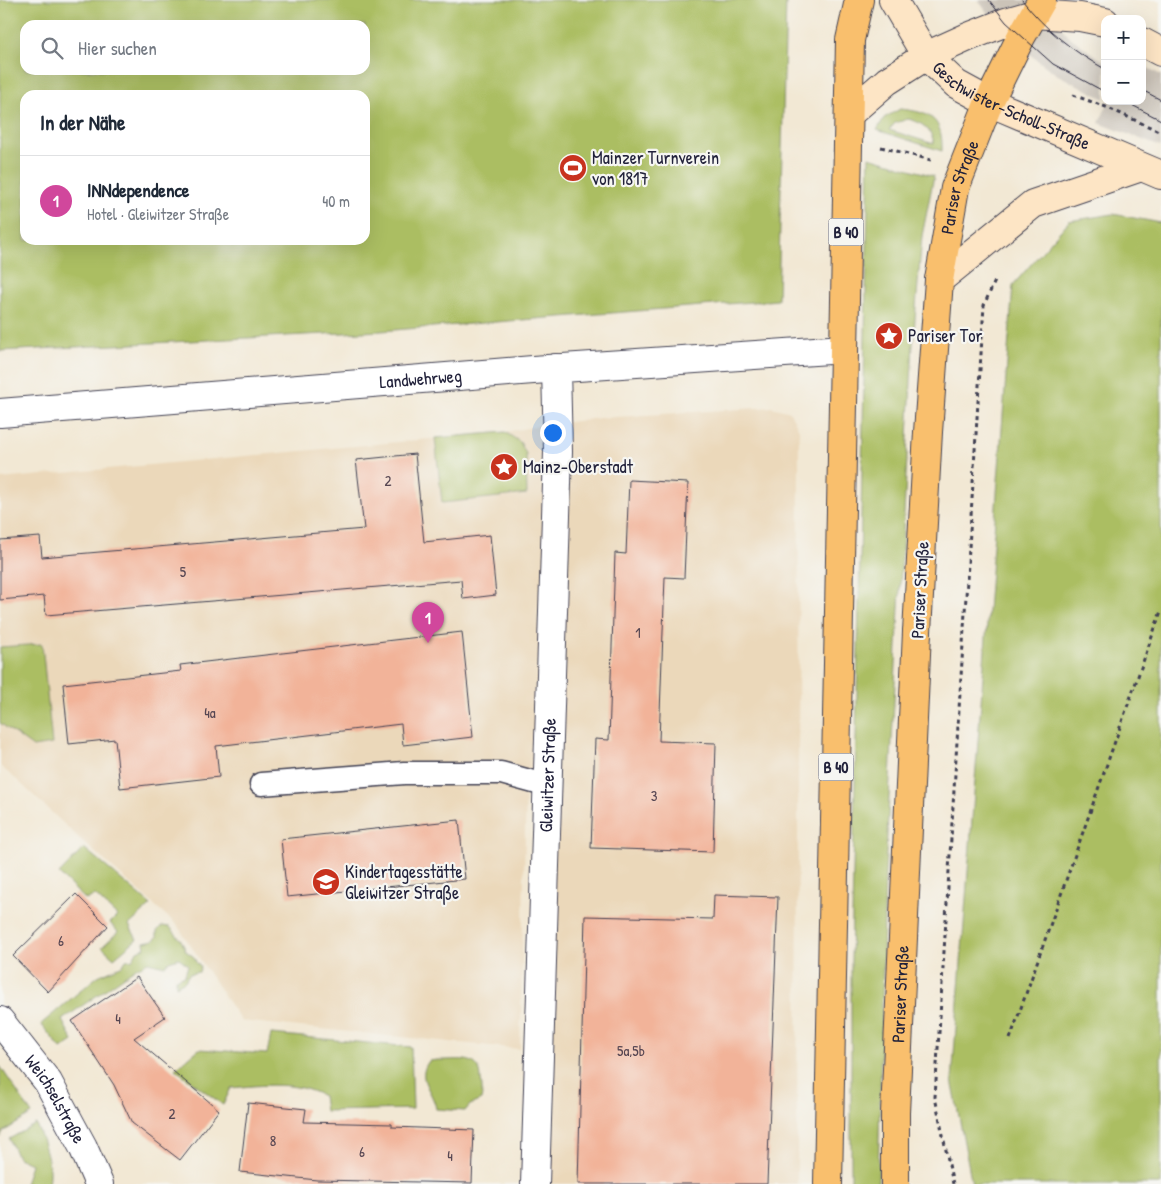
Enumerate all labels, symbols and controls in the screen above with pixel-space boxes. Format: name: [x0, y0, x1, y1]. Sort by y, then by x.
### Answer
map controls: [1101, 15, 1146, 105]
button: +: [1101, 15, 1146, 60]
search box: [20, 20, 370, 75]
icon: search: [38, 34, 66, 62]
text: Hier suchen: [78, 35, 157, 61]
street label: Geschwister-Scholl-Straße: [927, 55, 1094, 155]
button: −: [1101, 60, 1146, 105]
text: In der Nähe: [40, 108, 125, 137]
street label: Pariser Straße: [934, 136, 985, 236]
place label: Mainzer Turnverein von 1817: [592, 145, 719, 191]
sports icon: Mainzer Turnverein von 1817: [558, 153, 588, 183]
text: INNdependence: [87, 177, 189, 203]
text: 1: [53, 190, 59, 212]
text: 40 m: [322, 190, 350, 212]
text: Hotel · Gleiwitzer Straße: [87, 203, 229, 225]
road number: B 40: [828, 218, 864, 246]
place icon: Pariser Tor: [874, 321, 904, 351]
place label: Pariser Tor: [908, 323, 983, 348]
street label: Landwehrweg: [378, 363, 463, 394]
your location: [540, 420, 566, 446]
place icon: Mainz-Oberstadt: [489, 452, 519, 482]
place label: Mainz-Oberstadt: [523, 454, 634, 479]
house number: 2: [384, 470, 392, 491]
street label: Pariser Straße: [904, 541, 935, 639]
house number: 5: [180, 561, 187, 582]
pin: 1: [412, 602, 444, 643]
house number: 1: [635, 622, 641, 643]
house number: 4a: [204, 702, 216, 723]
street label: Gleiwitzer Straße: [533, 718, 562, 833]
road number: B 40: [818, 754, 854, 780]
house number: 3: [651, 785, 658, 806]
place label: Kindertagesstätte Gleiwitzer Straße: [345, 859, 463, 905]
school or university icon: Kindertagesstätte Gleiwitzer Straße: [311, 867, 341, 897]
house number: 6: [58, 930, 64, 951]
street label: Pariser Straße: [885, 945, 915, 1043]
house number: 4: [115, 1008, 121, 1029]
house number: 5a,5b: [617, 1040, 645, 1061]
street label: Weichselstraße: [19, 1049, 92, 1148]
house number: 2: [168, 1103, 176, 1124]
house number: 8: [270, 1130, 276, 1151]
house number: 6: [359, 1141, 365, 1162]
house number: 4: [447, 1145, 453, 1166]

